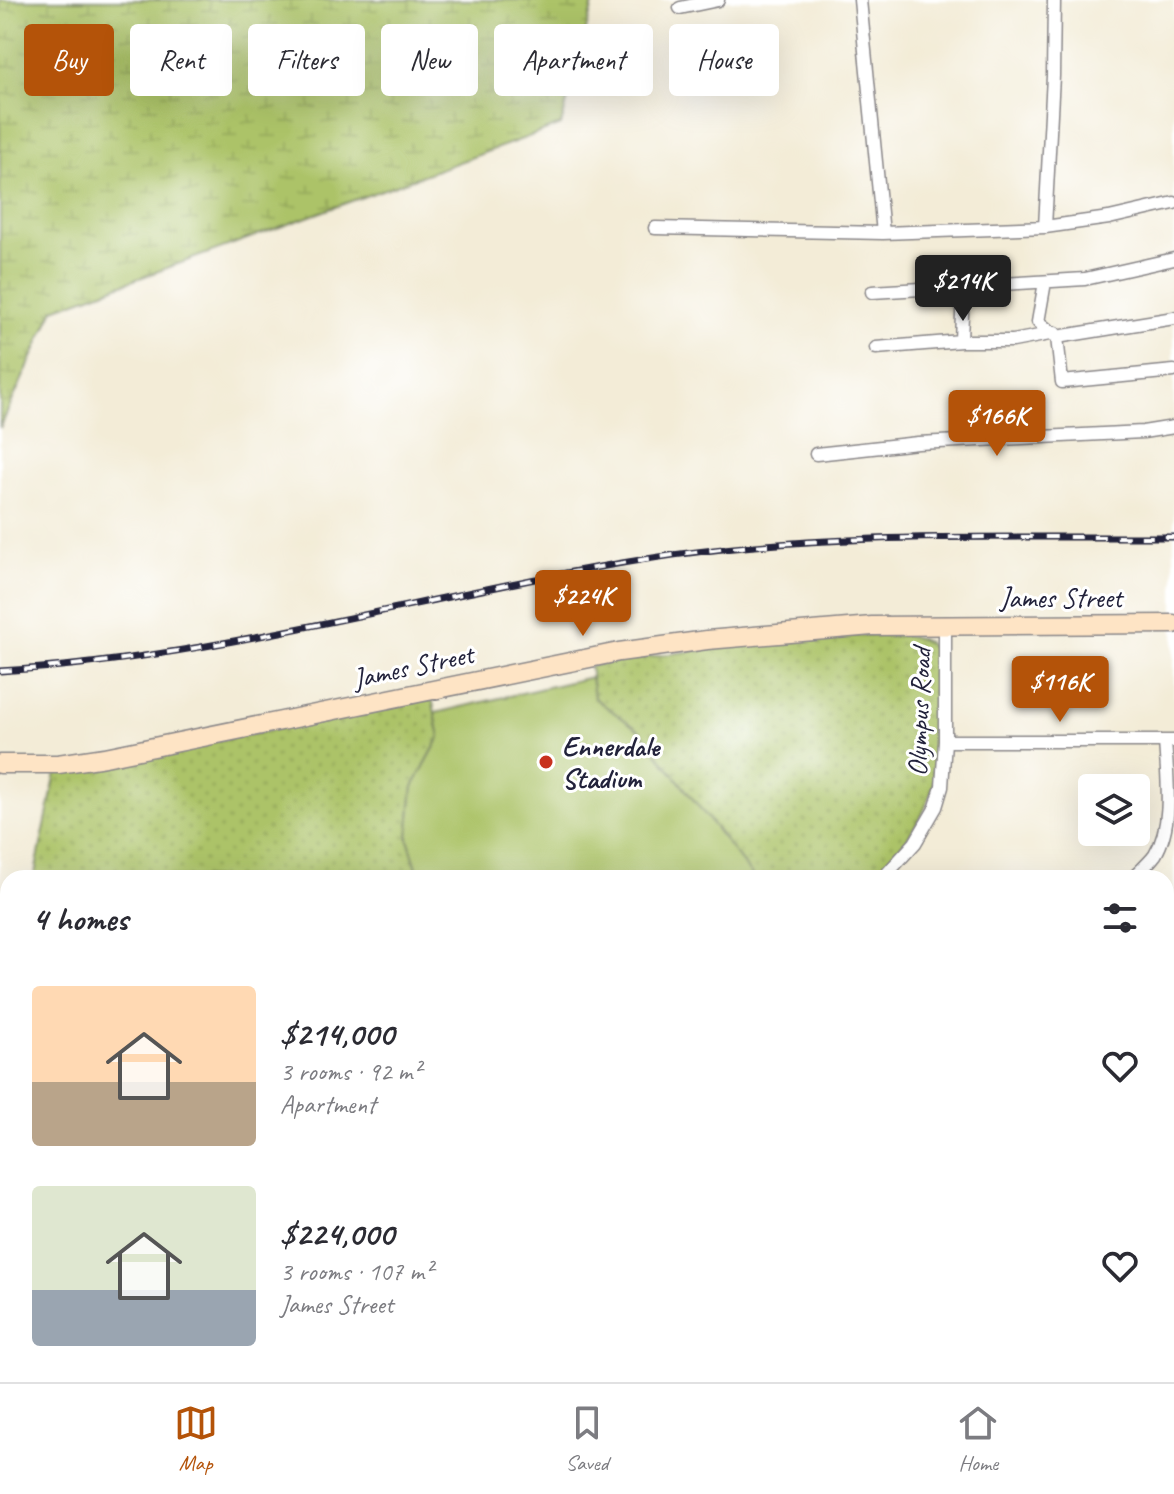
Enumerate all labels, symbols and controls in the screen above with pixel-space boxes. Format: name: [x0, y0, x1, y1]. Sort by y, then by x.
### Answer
chip: Buy: [24, 24, 114, 96]
chip: Rent: [130, 24, 232, 96]
chip: Filters: [248, 24, 365, 96]
chip: New: [381, 24, 478, 96]
chip: Apartment: [494, 24, 653, 96]
chip: House: [669, 24, 779, 96]
pin: $214K: [907, 255, 1019, 323]
text: $214K: [933, 264, 993, 297]
pin: $166K: [941, 390, 1053, 458]
text: $166K: [966, 399, 1028, 432]
pin: $224K: [527, 570, 639, 638]
text: $224K: [553, 579, 613, 612]
street label: James Street: [998, 580, 1125, 615]
street label: James Street: [348, 636, 479, 696]
street label: Olympus Road: [899, 643, 939, 777]
pin: $116K: [1004, 656, 1116, 724]
text: $116K: [1030, 665, 1090, 698]
place label: Ennerdale Stadium: [562, 729, 662, 796]
marker: Ennerdale Stadium: [537, 753, 555, 771]
map controls: [1078, 774, 1150, 846]
button: layers: [1078, 774, 1150, 846]
icon: filters: [1098, 896, 1142, 940]
text: 4 homes: [32, 897, 128, 940]
text: $214,000: [280, 1012, 394, 1055]
icon: home: [96, 1018, 192, 1114]
icon: heart: [1098, 1044, 1142, 1088]
text: 3 rooms · 92 m²: [280, 1055, 421, 1088]
text: Apartment: [280, 1088, 376, 1121]
text: $224,000: [280, 1212, 394, 1255]
icon: home: [96, 1218, 192, 1314]
icon: heart: [1098, 1244, 1142, 1288]
text: 3 rooms · 107 m²: [280, 1255, 432, 1288]
text: James Street: [280, 1288, 393, 1321]
tab: Map: [174, 1401, 218, 1477]
tab: Saved: [565, 1401, 609, 1477]
tab: Home: [956, 1401, 1000, 1477]

